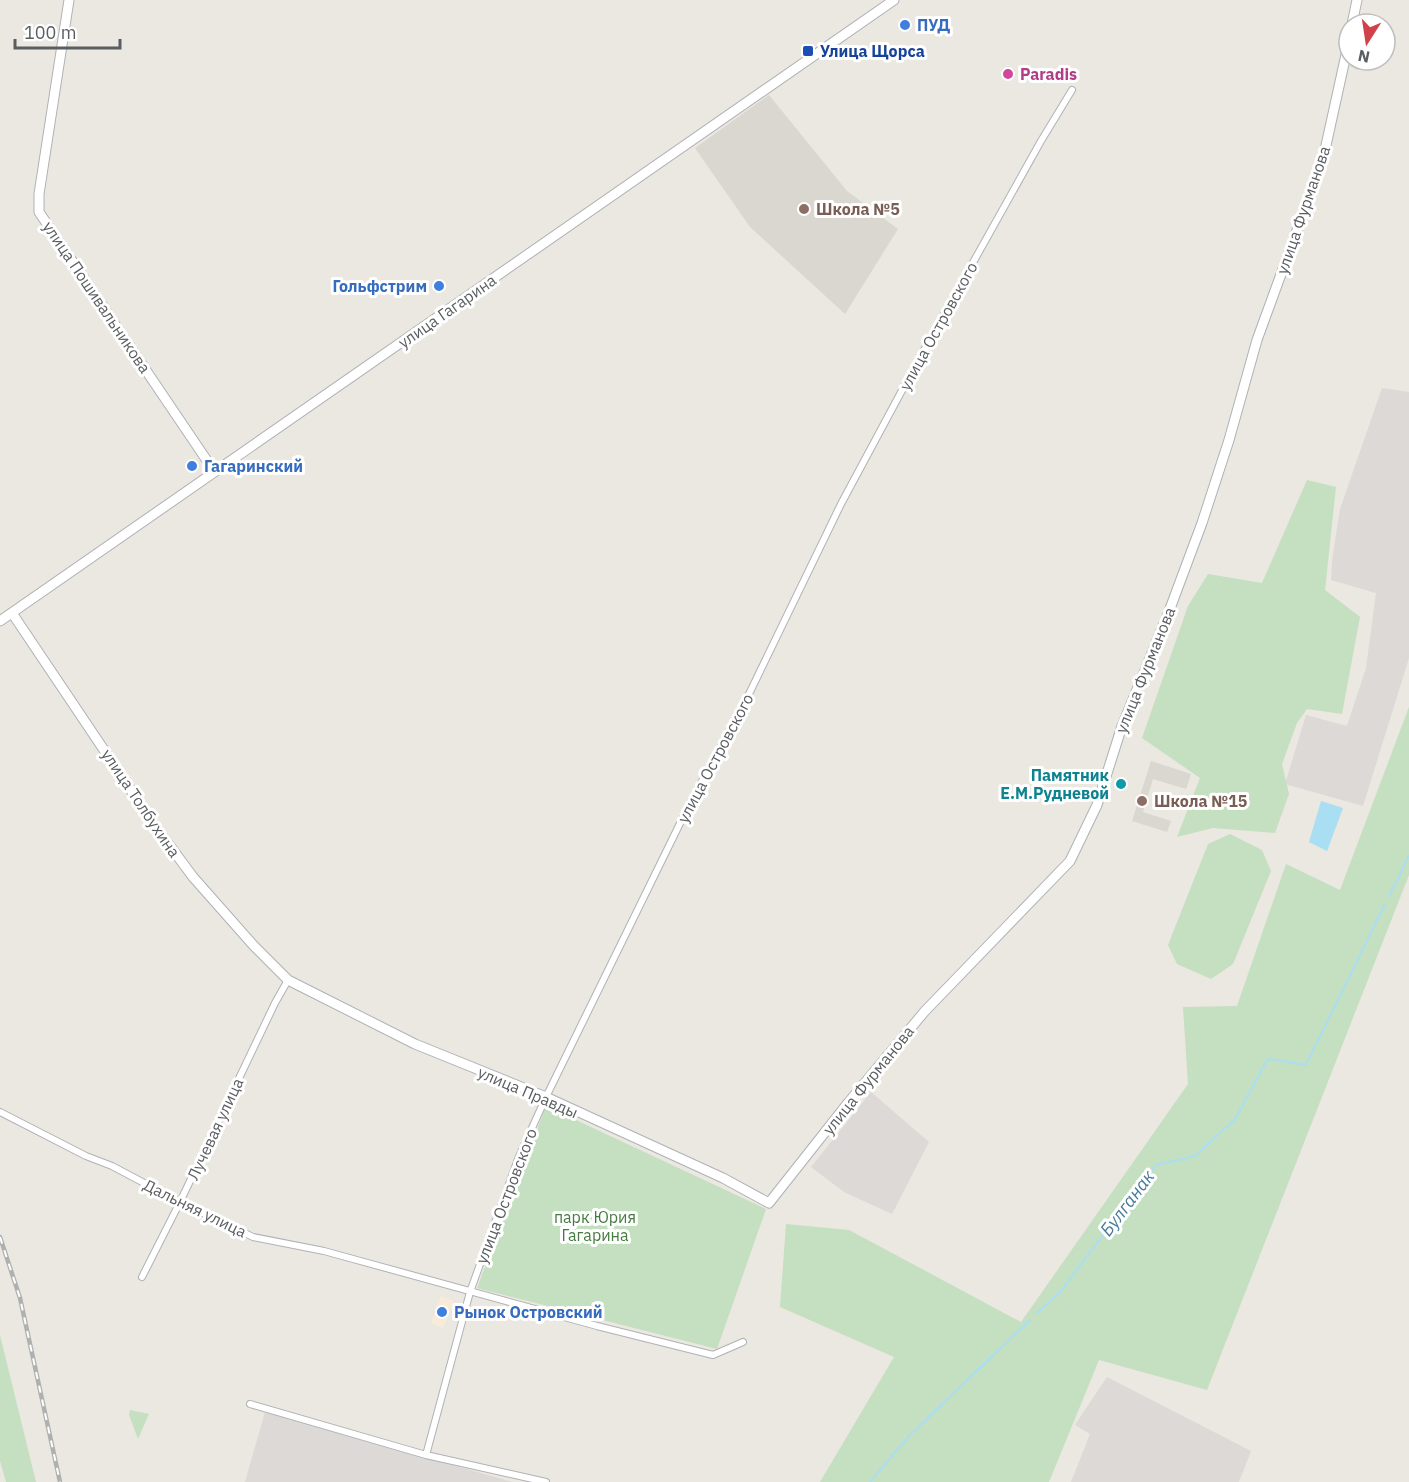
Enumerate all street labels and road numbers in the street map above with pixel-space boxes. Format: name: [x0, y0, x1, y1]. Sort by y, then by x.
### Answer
street label: улица Фурманова: [1272, 143, 1334, 277]
street label: улица Пошивальникова: [39, 217, 156, 377]
street label: улица Островского: [894, 258, 982, 394]
street label: улица Гагарина: [394, 270, 500, 352]
street label: улица Фурманова: [1111, 604, 1180, 736]
street label: улица Островского: [673, 690, 758, 826]
street label: улица Толбухина: [97, 745, 185, 861]
street label: улица Фурманова: [818, 1021, 918, 1138]
street label: улица Правды: [475, 1062, 581, 1122]
street label: Лучевая улица: [183, 1074, 248, 1183]
street label: улица Островского: [471, 1125, 541, 1267]
street label: Дальняя улица: [140, 1174, 250, 1242]

